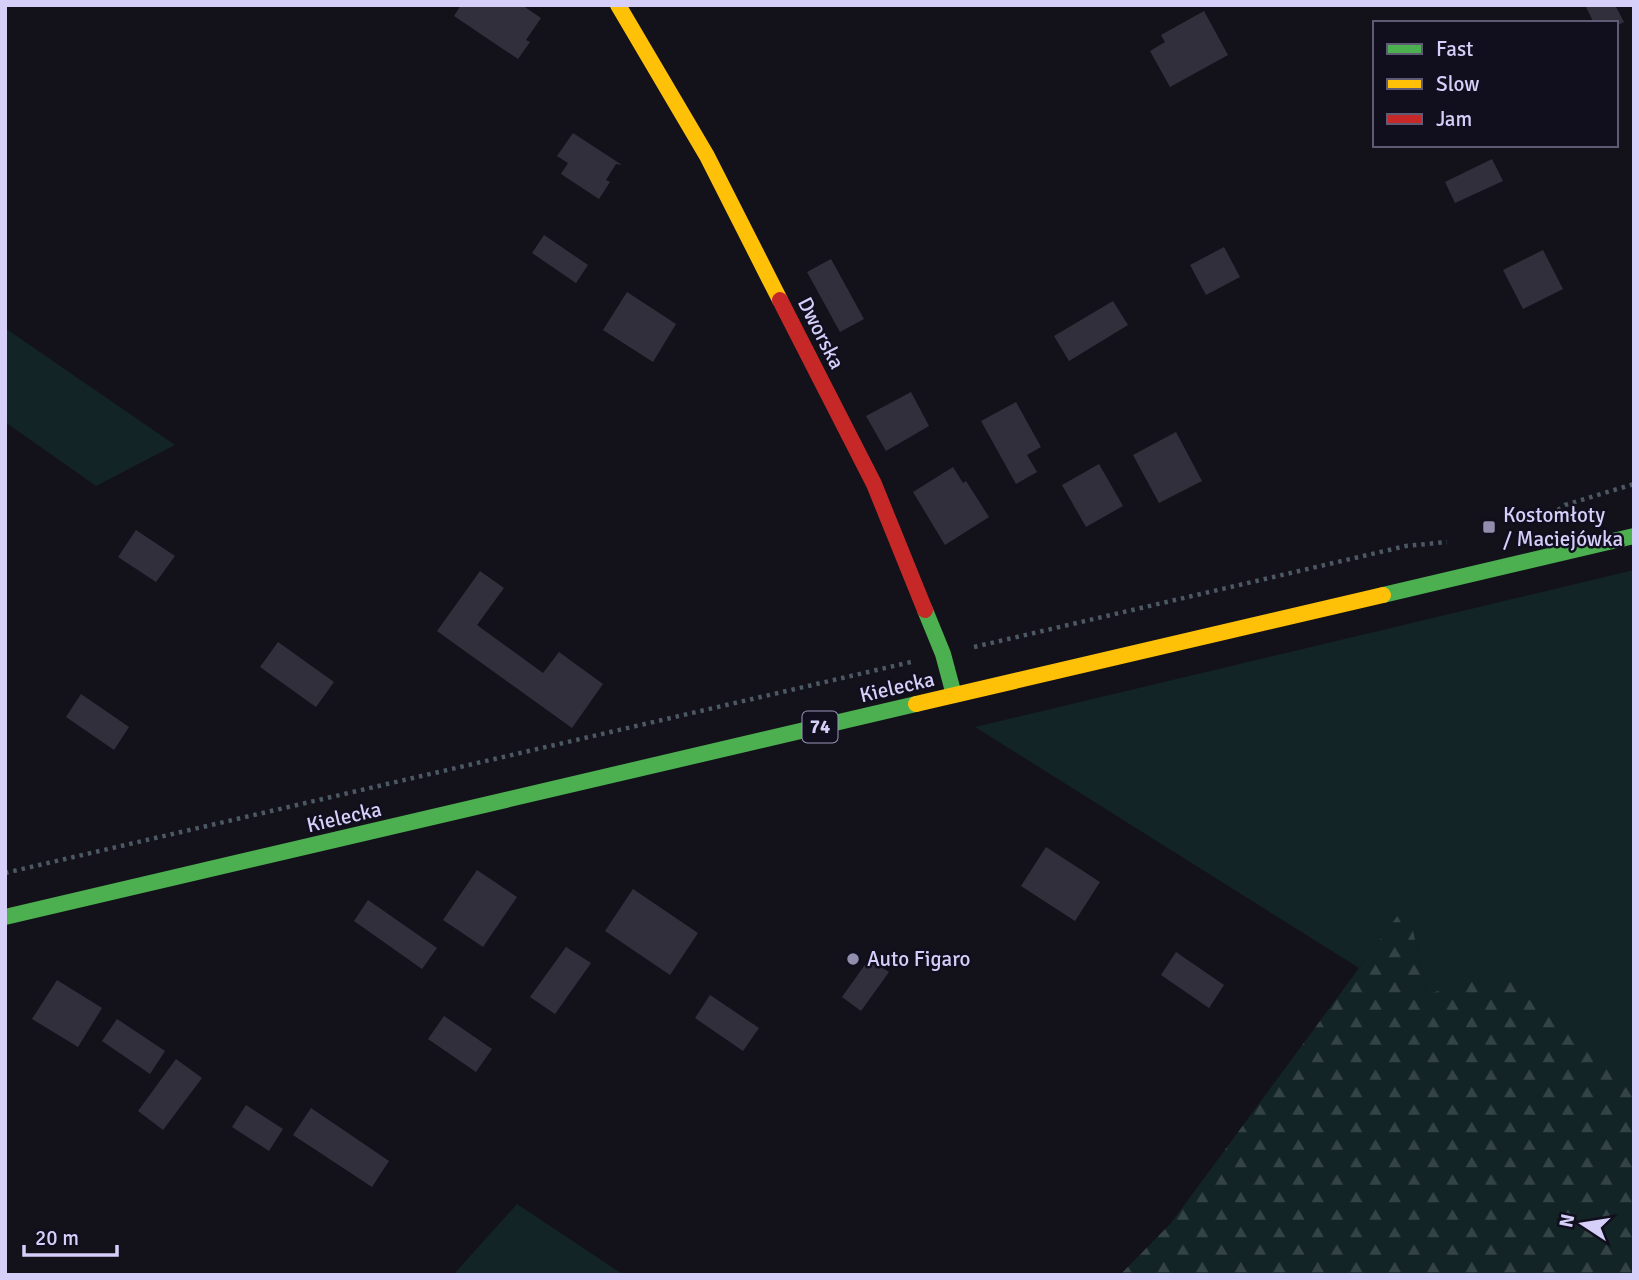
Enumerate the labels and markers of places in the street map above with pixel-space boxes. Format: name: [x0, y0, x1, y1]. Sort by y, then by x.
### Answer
place label: Kostomłoty / Maciejówka: [1503, 502, 1623, 552]
marker: Kostomłoty / Maciejówka: [1481, 519, 1497, 535]
place label: Auto Figaro: [867, 946, 970, 972]
marker: Auto Figaro: [845, 951, 861, 967]

